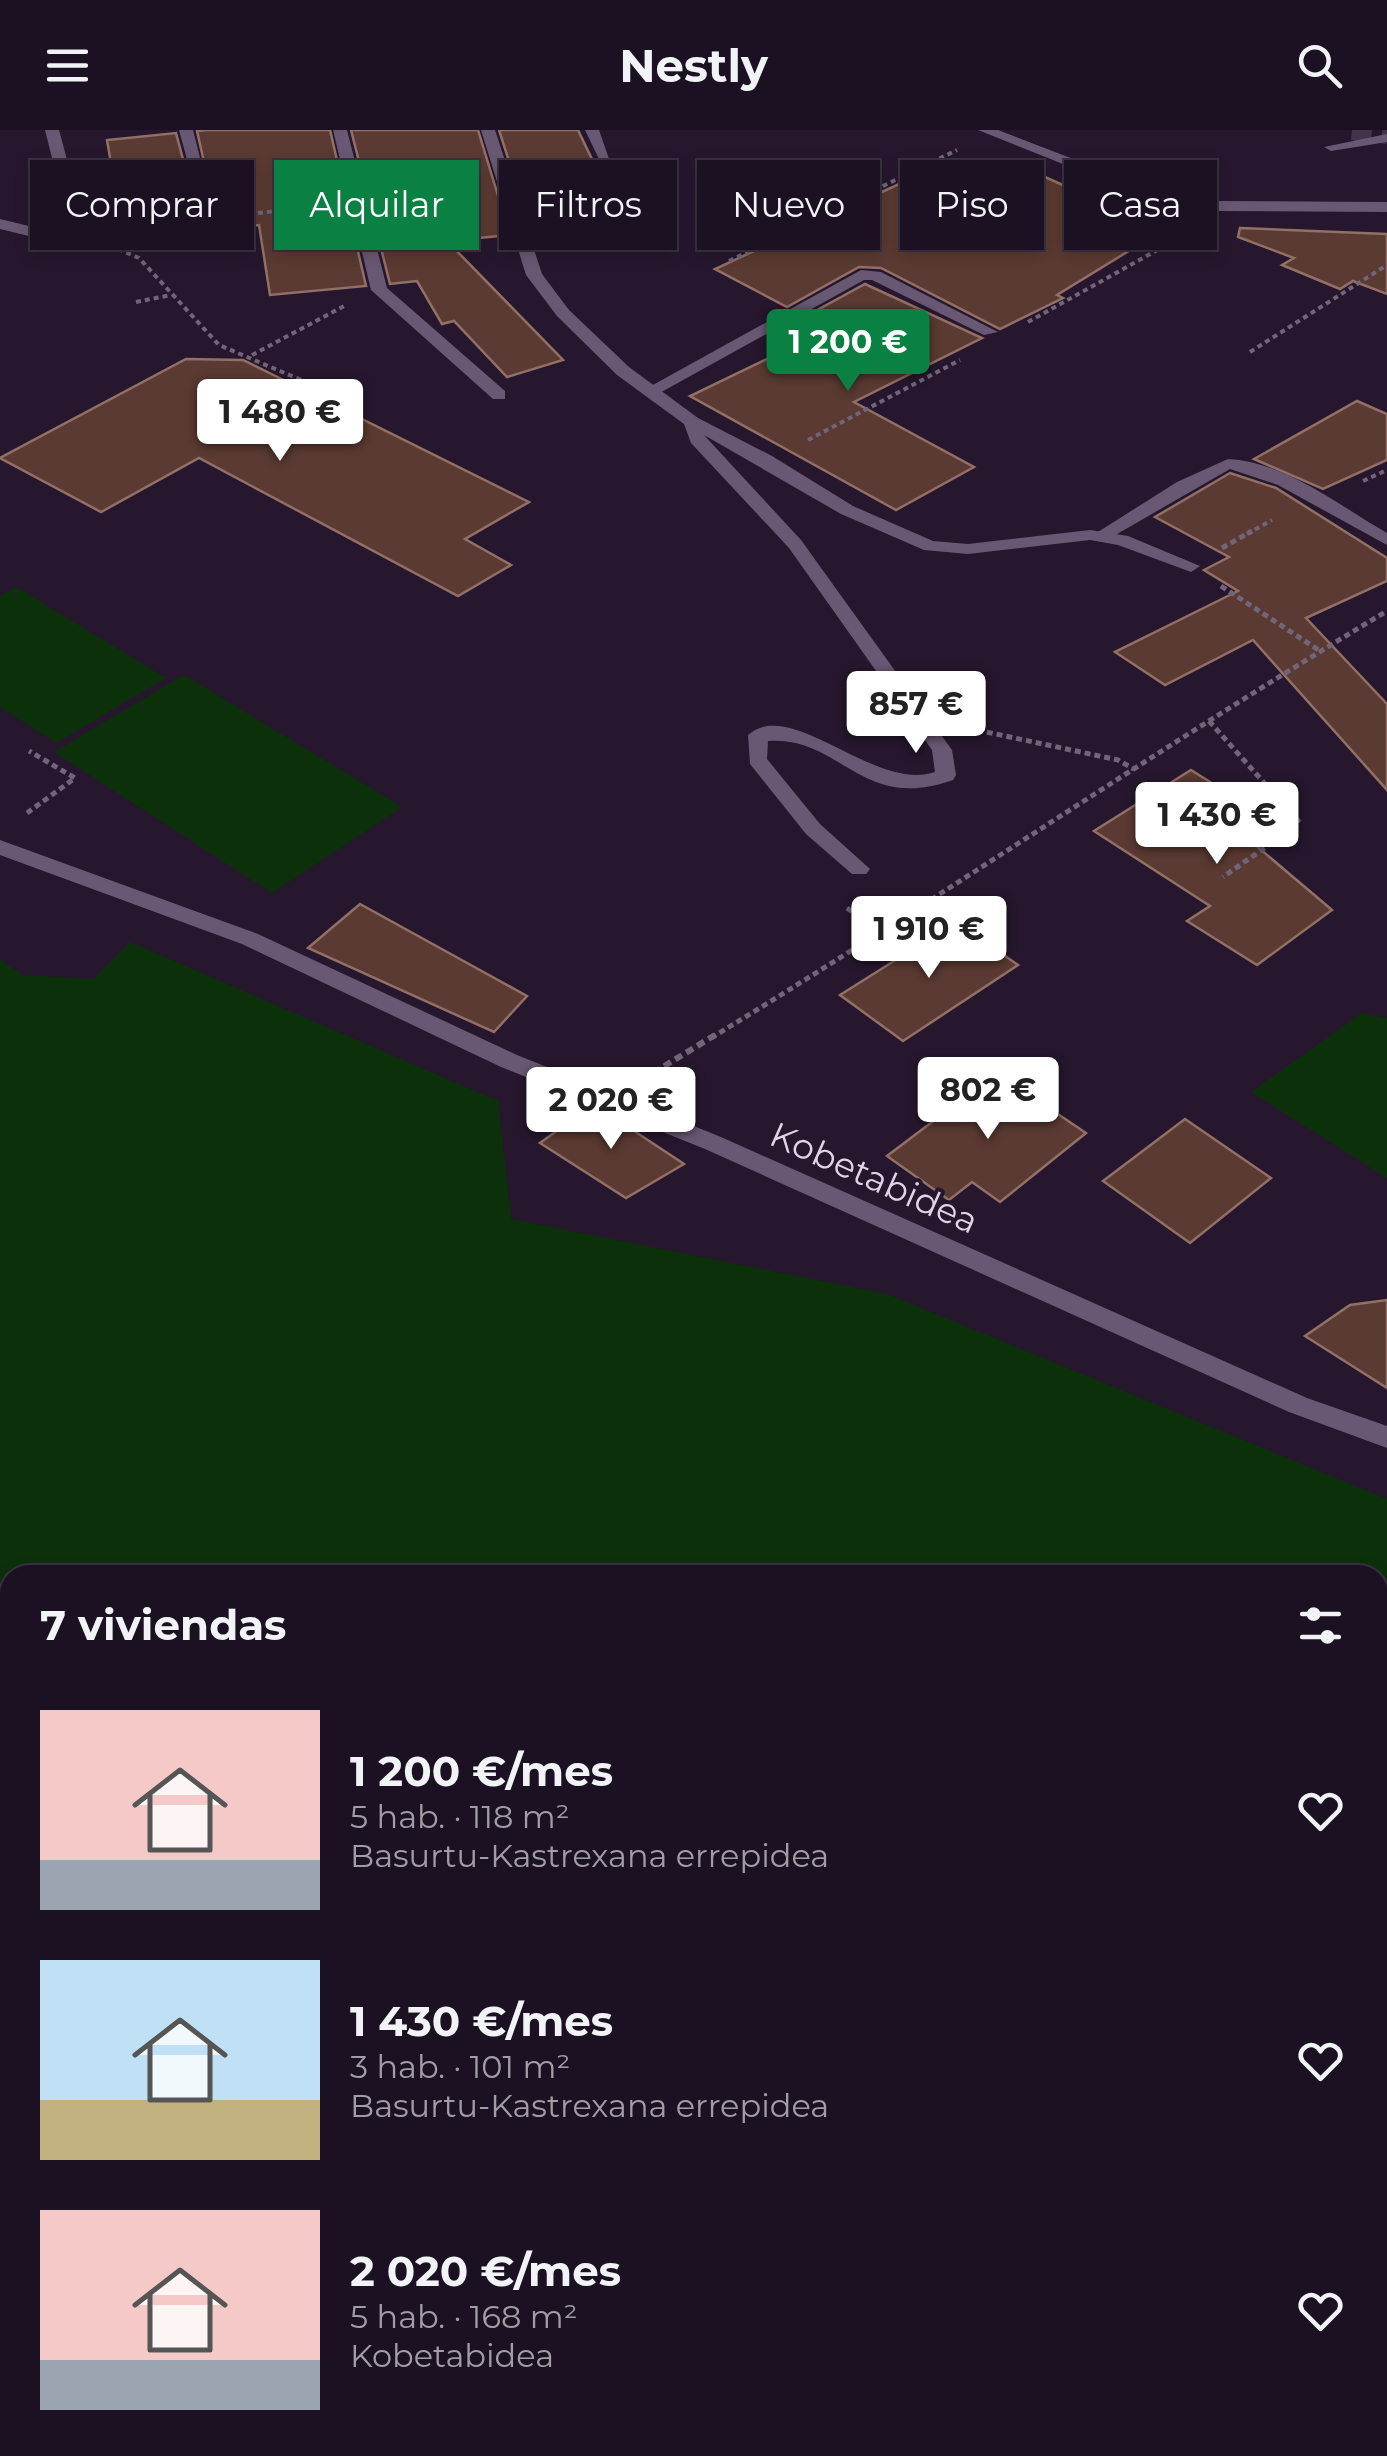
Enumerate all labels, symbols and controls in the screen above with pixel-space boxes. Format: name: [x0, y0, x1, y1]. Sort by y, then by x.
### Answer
icon: menu: [40, 38, 95, 93]
text: Nestly: [619, 38, 768, 93]
icon: search: [1292, 38, 1347, 93]
chip: Comprar: [30, 160, 254, 250]
chip: Alquilar: [274, 160, 479, 250]
chip: Filtros: [499, 160, 677, 250]
chip: Nuevo: [697, 160, 880, 250]
chip: Piso: [900, 160, 1044, 250]
chip: Casa: [1064, 160, 1217, 250]
pin: 1 200 €: [756, 309, 940, 394]
text: 1 200 €: [789, 322, 907, 361]
pin: 1 480 €: [188, 379, 372, 464]
text: 1 480 €: [219, 392, 341, 431]
pin: 857 €: [846, 671, 986, 756]
text: 857 €: [869, 684, 963, 723]
pin: 1 430 €: [1125, 782, 1309, 867]
text: 1 430 €: [1157, 795, 1277, 834]
pin: 1 910 €: [837, 896, 1021, 981]
text: 1 910 €: [873, 909, 985, 948]
pin: 802 €: [918, 1057, 1058, 1142]
pin: 2 020 €: [519, 1067, 703, 1152]
text: 802 €: [940, 1070, 1036, 1109]
text: 2 020 €: [548, 1080, 674, 1119]
street label: Kobetabidea: [764, 1113, 985, 1243]
icon: filters: [1293, 1598, 1348, 1653]
text: 7 viviendas: [40, 1599, 286, 1651]
text: 1 200 €/mes: [350, 1745, 613, 1797]
icon: home: [120, 1750, 240, 1870]
icon: heart: [1293, 1783, 1348, 1838]
text: 5 hab. · 118 m²: [350, 1797, 569, 1836]
text: Basurtu-Kastrexana errepidea: [350, 1836, 829, 1875]
text: 1 430 €/mes: [350, 1995, 613, 2047]
icon: home: [120, 2000, 240, 2120]
icon: heart: [1293, 2033, 1348, 2088]
text: 3 hab. · 101 m²: [350, 2047, 570, 2086]
text: Basurtu-Kastrexana errepidea: [350, 2086, 829, 2125]
text: 2 020 €/mes: [350, 2245, 621, 2297]
icon: home: [120, 2250, 240, 2370]
icon: heart: [1293, 2283, 1348, 2338]
text: 5 hab. · 168 m²: [350, 2297, 577, 2336]
text: Kobetabidea: [350, 2336, 554, 2375]

